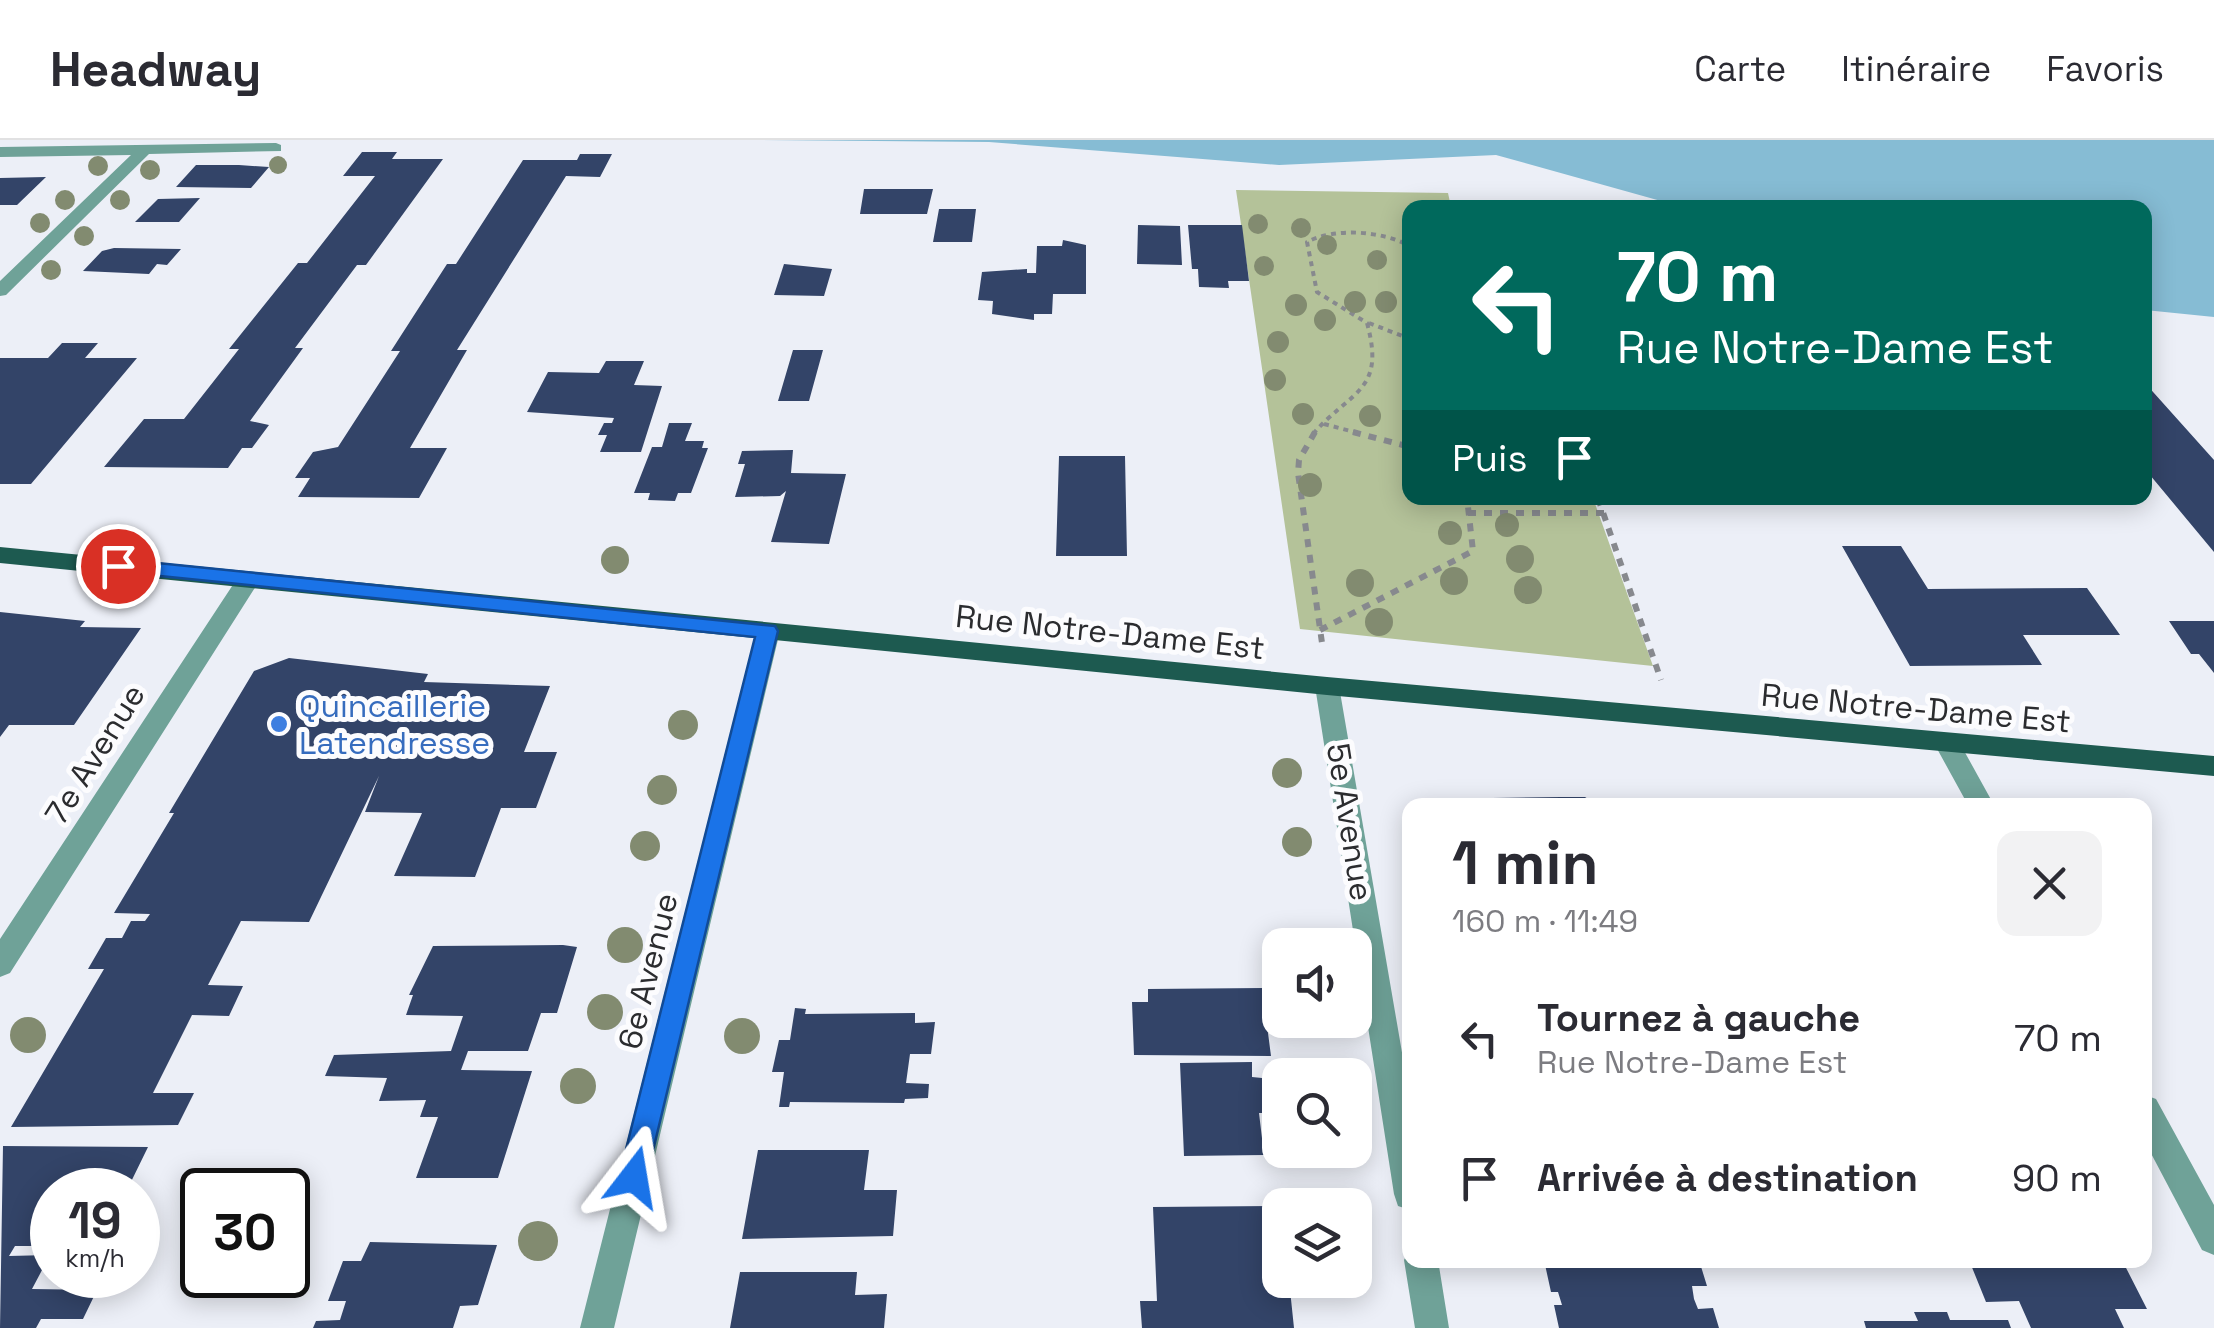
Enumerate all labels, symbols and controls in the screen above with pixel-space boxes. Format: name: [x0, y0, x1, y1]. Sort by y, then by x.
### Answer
text: Headway: [50, 39, 261, 100]
text: Carte: [1694, 47, 1786, 91]
text: Itinéraire: [1841, 47, 1991, 91]
text: Favoris: [2046, 47, 2164, 91]
text: 70 m: [1617, 232, 1778, 321]
icon: left: [1452, 240, 1582, 370]
text: Rue Notre-Dame Est: [1617, 319, 2054, 376]
icon: arrive: [1547, 430, 1602, 485]
text: Puis: [1452, 434, 1527, 482]
pin: [76, 524, 161, 609]
icon: arrive: [91, 539, 146, 594]
street label: Rue Notre-Dame Est: [953, 596, 1267, 668]
street label: Rue Notre-Dame Est: [1760, 675, 2072, 741]
street label: 7e Avenue: [36, 676, 154, 832]
place label: Quincaillerie Latendresse: [299, 686, 490, 763]
marker: Quincaillerie Latendresse: [268, 713, 290, 735]
street label: 5e Avenue: [1318, 740, 1382, 904]
text: 1 min: [1452, 825, 1599, 902]
button: close: [1997, 831, 2102, 936]
street label: 6e Avenue: [609, 889, 687, 1053]
text: 160 m · 11:49: [1452, 901, 1638, 941]
map controls: [1262, 928, 1372, 1298]
button: sound: [1262, 928, 1372, 1038]
text: Tournez à gauche: [1537, 994, 1860, 1042]
icon: left: [1452, 1011, 1507, 1066]
text: 70 m: [2014, 1014, 2102, 1062]
text: Rue Notre-Dame Est: [1537, 1042, 1848, 1082]
button: search: [1262, 1058, 1372, 1168]
position arrow: [582, 1125, 686, 1229]
icon: arrive: [1452, 1151, 1507, 1206]
text: Arrivée à destination: [1537, 1154, 1918, 1202]
text: 90 m: [2012, 1154, 2102, 1202]
speed limit sign: 30: [180, 1168, 310, 1298]
button: layers: [1262, 1188, 1372, 1298]
text: 19: [68, 1189, 122, 1253]
text: km/h: [65, 1242, 125, 1274]

